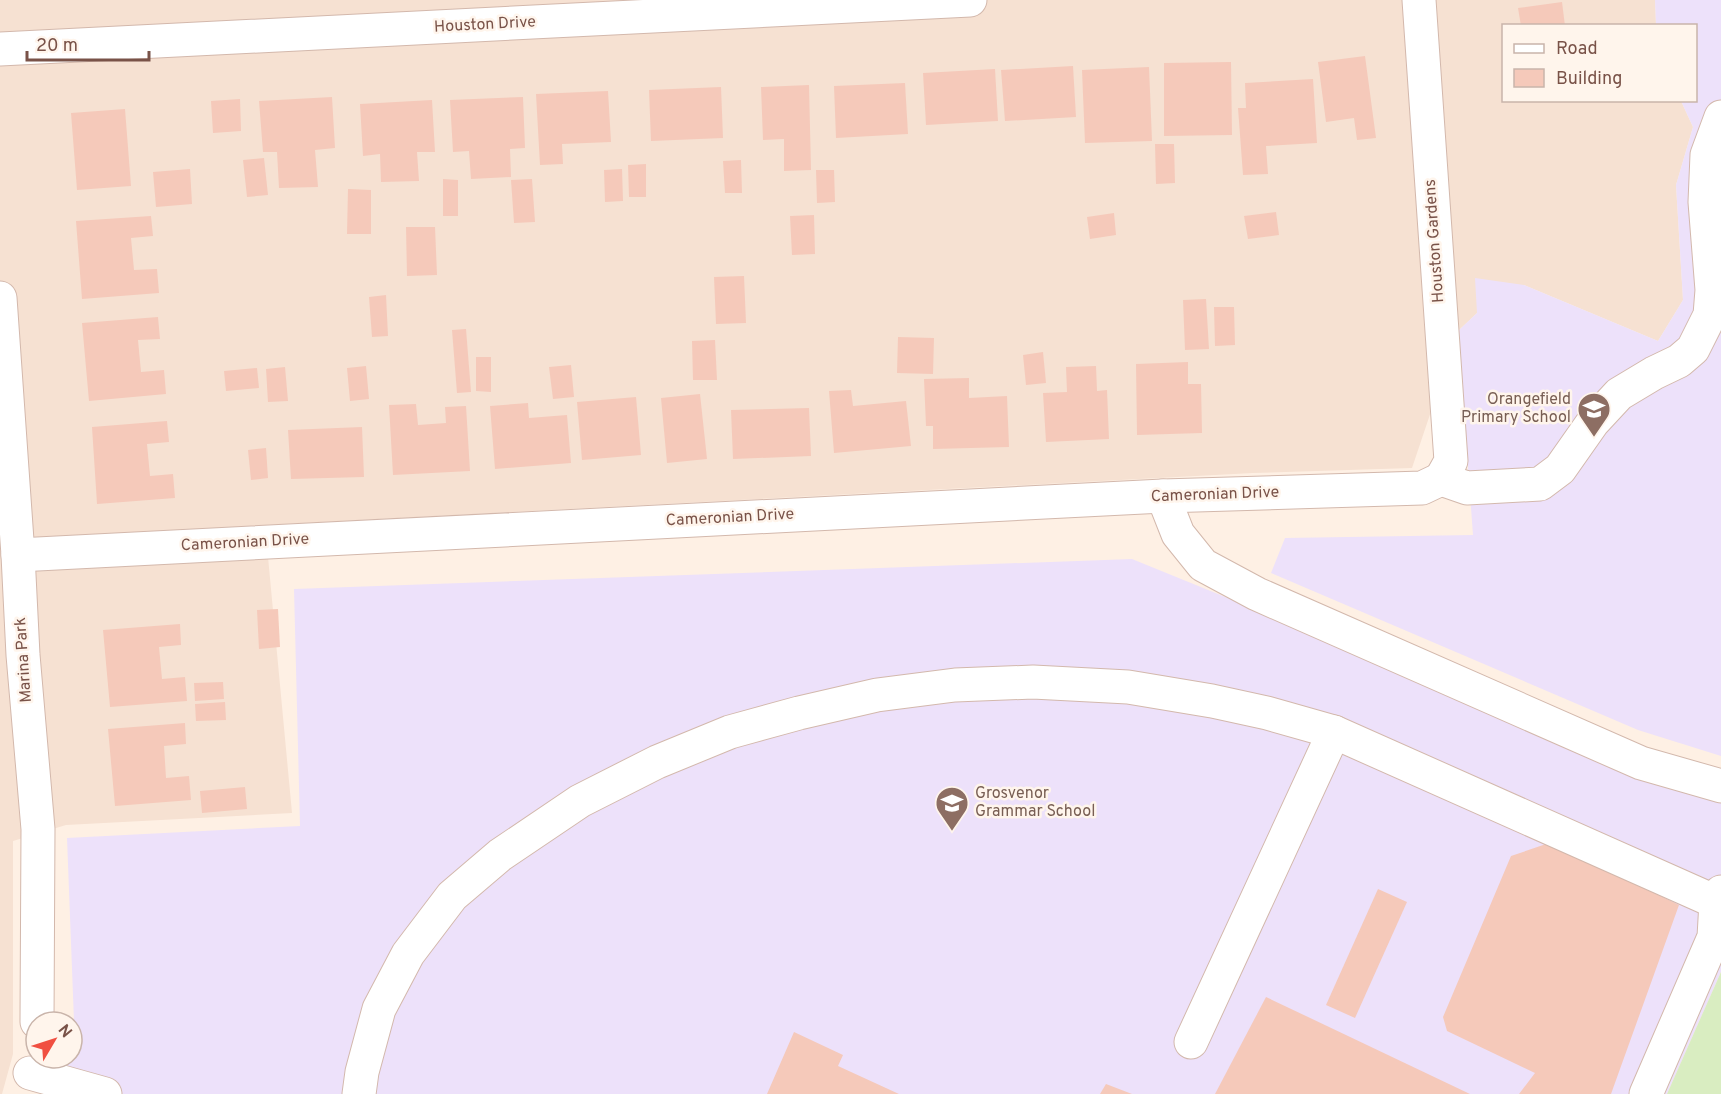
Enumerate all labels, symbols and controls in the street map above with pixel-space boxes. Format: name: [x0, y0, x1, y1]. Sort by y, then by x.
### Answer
street label: Houston Drive: [434, 12, 536, 38]
scale bar: [27, 24, 148, 62]
legend: [1502, 24, 1697, 102]
text: 20 m: [36, 35, 78, 58]
text: Road: [1556, 38, 1598, 61]
text: Building: [1556, 68, 1622, 91]
street label: Houston Gardens: [1421, 179, 1449, 303]
place label: Orangefield Primary School: [1461, 390, 1571, 428]
school or university icon: Orangefield Primary School: [1576, 391, 1612, 438]
street label: Cameronian Drive: [1150, 483, 1280, 507]
street label: Cameronian Drive: [665, 505, 795, 531]
street label: Cameronian Drive: [180, 530, 310, 556]
street label: Marina Park: [11, 617, 37, 703]
place label: Grosvenor Grammar School: [975, 784, 1095, 822]
school or university icon: Grosvenor Grammar School: [934, 785, 970, 832]
north arrow: [24, 1010, 84, 1070]
text: N: [53, 1021, 75, 1043]

